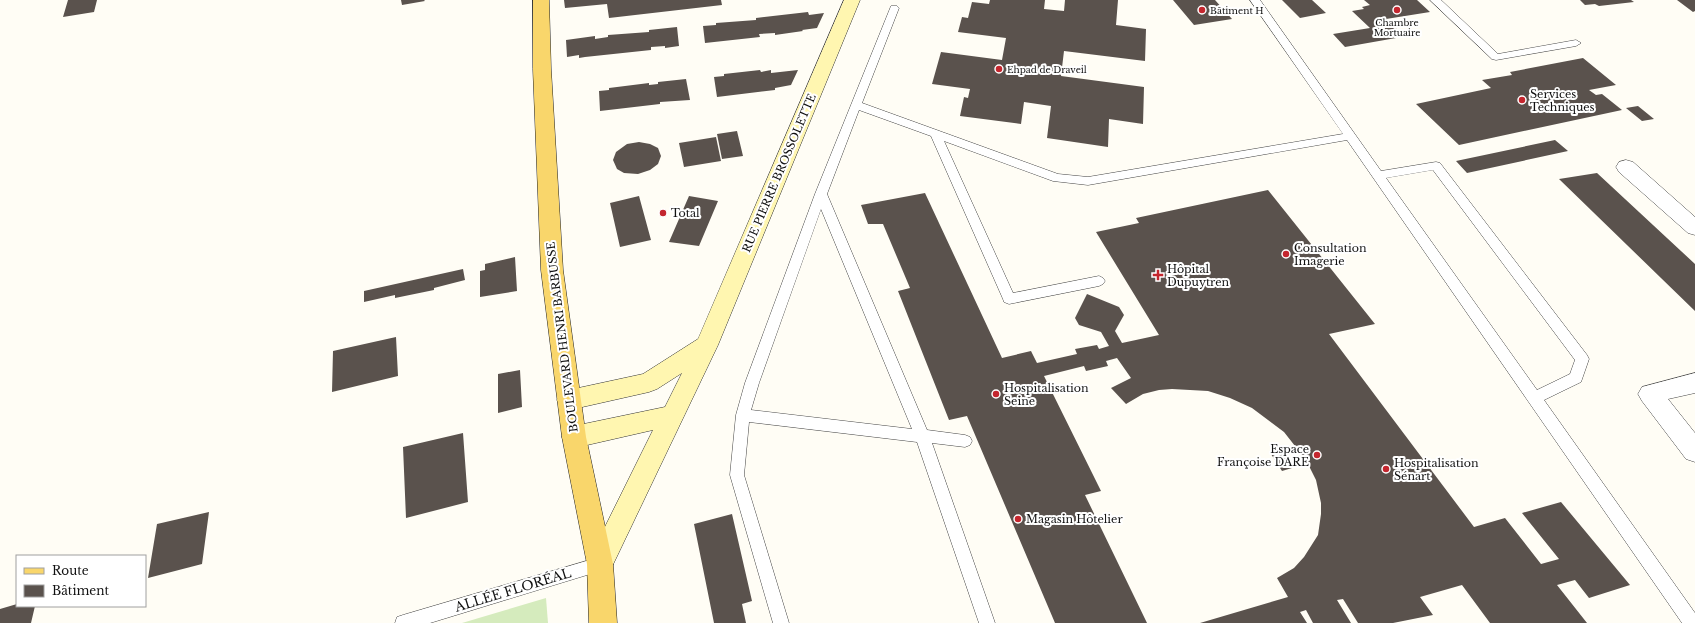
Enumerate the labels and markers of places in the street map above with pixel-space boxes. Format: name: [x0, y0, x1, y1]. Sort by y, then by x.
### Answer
marker: Bâtiment H: [1197, 5, 1207, 15]
place label: Bâtiment H: [1210, 5, 1264, 16]
marker: Chambre Mortuaire: [1392, 5, 1402, 15]
place label: Chambre Mortuaire: [1374, 17, 1420, 38]
marker: Ehpad de Draveil: [994, 64, 1004, 74]
place label: Ehpad de Draveil: [1007, 64, 1087, 75]
place label: Services Techniques: [1530, 87, 1595, 114]
marker: Services Techniques: [1517, 95, 1527, 105]
place label: Total: [671, 206, 700, 220]
marker: Total: [658, 208, 668, 218]
place label: Consultation Imagerie: [1294, 241, 1367, 268]
marker: Consultation Imagerie: [1281, 249, 1291, 259]
place label: Hôpital Dupuytren: [1167, 262, 1230, 289]
marker: Hôpital Dupuytren: [1152, 269, 1164, 281]
place label: Hospitalisation Seine: [1004, 381, 1089, 408]
marker: Hospitalisation Seine: [991, 389, 1001, 399]
place label: Espace Françoise DARE: [1217, 442, 1309, 469]
marker: Espace Françoise DARE: [1312, 450, 1322, 460]
place label: Hospitalisation Sénart: [1394, 456, 1479, 483]
marker: Hospitalisation Sénart: [1381, 464, 1391, 474]
place label: Magasin Hôtelier: [1026, 512, 1123, 526]
marker: Magasin Hôtelier: [1013, 514, 1023, 524]

